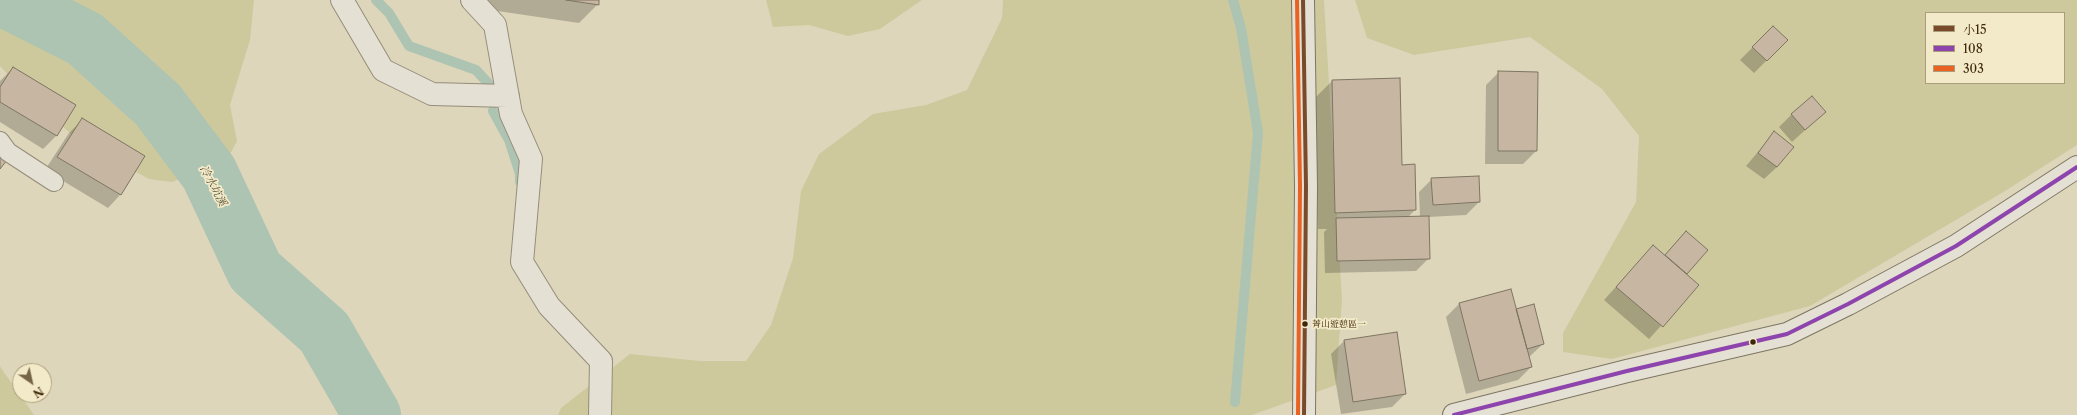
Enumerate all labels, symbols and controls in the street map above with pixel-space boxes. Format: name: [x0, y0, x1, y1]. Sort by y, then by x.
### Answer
legend: [1925, 12, 2065, 84]
text: 小15: [1963, 22, 1987, 37]
text: 108: [1963, 41, 1983, 56]
text: 303: [1963, 61, 1984, 76]
water label: 冷水坑溪: [197, 163, 229, 209]
marker: 菁山遊憩區一: [1300, 319, 1310, 329]
place label: 菁山遊憩區一: [1312, 319, 1366, 329]
unlabelled marker: [1748, 337, 1758, 347]
north arrow: [12, 363, 52, 403]
text: N: [30, 384, 46, 401]

